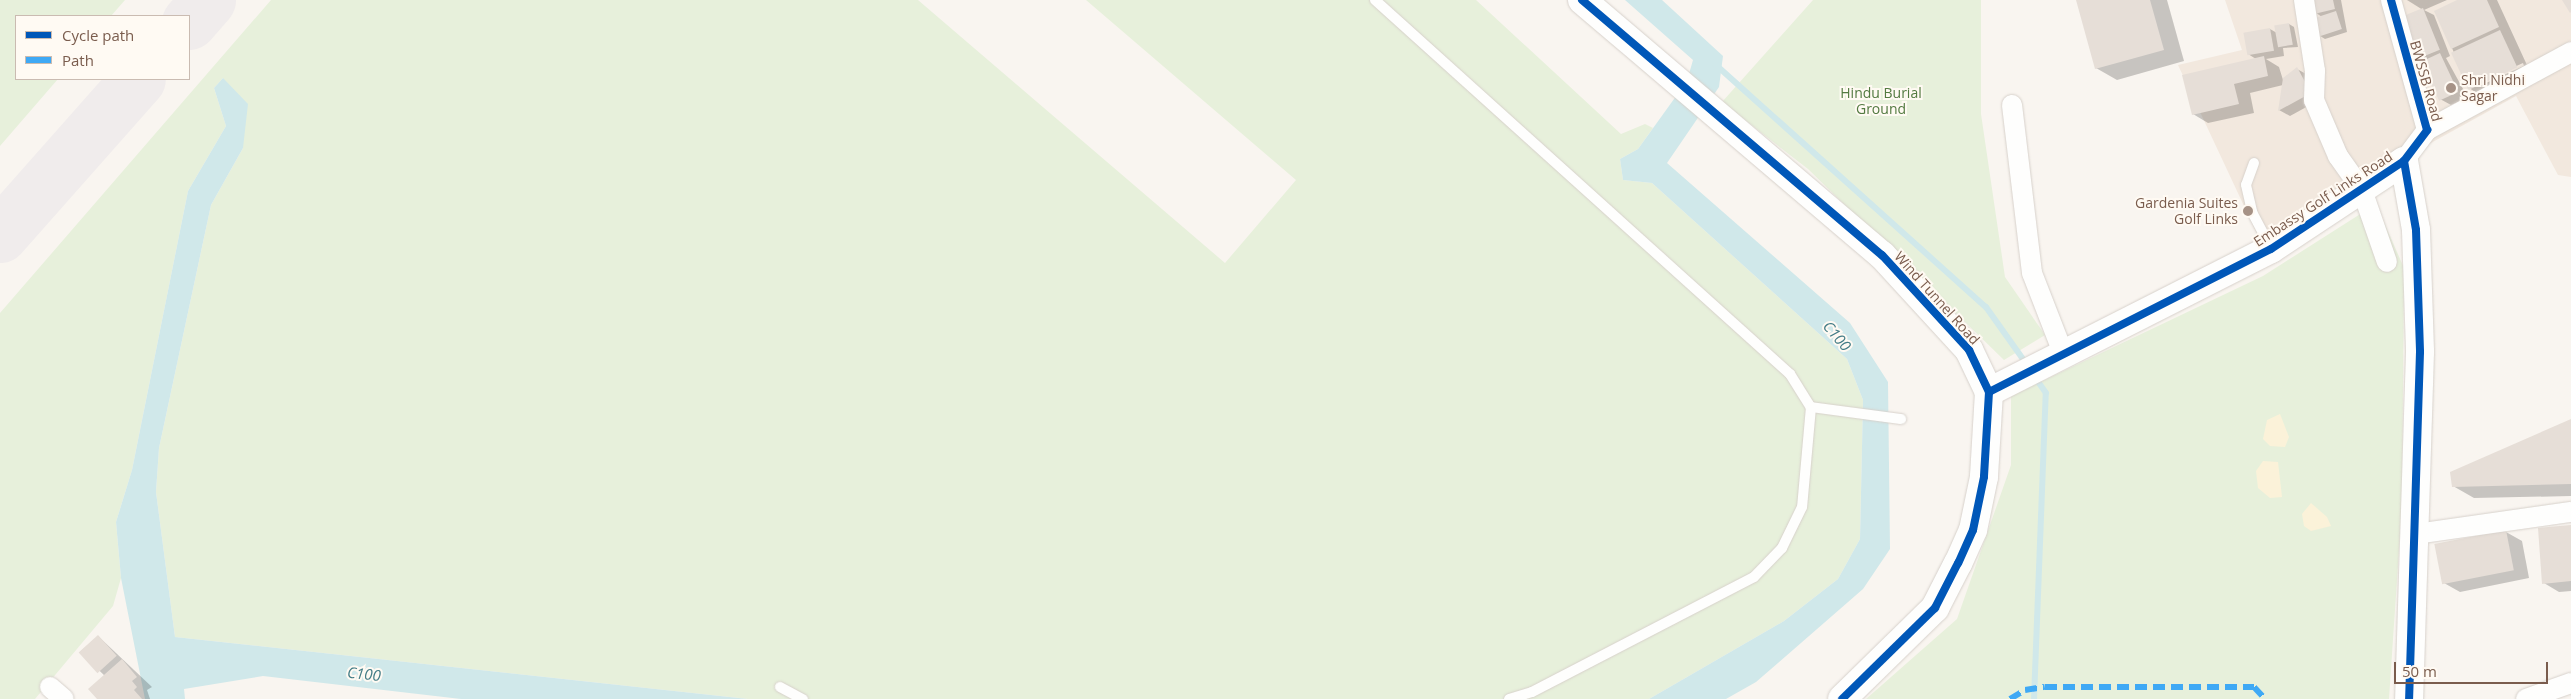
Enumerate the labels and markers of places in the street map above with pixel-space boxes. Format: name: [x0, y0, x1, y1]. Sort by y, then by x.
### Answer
place label: Shri Nidhi Sagar: [2461, 72, 2525, 104]
marker: Shri Nidhi Sagar: [2445, 82, 2457, 94]
place label: Gardenia Suites Golf Links: [2135, 195, 2238, 228]
marker: Gardenia Suites Golf Links: [2242, 205, 2254, 217]

